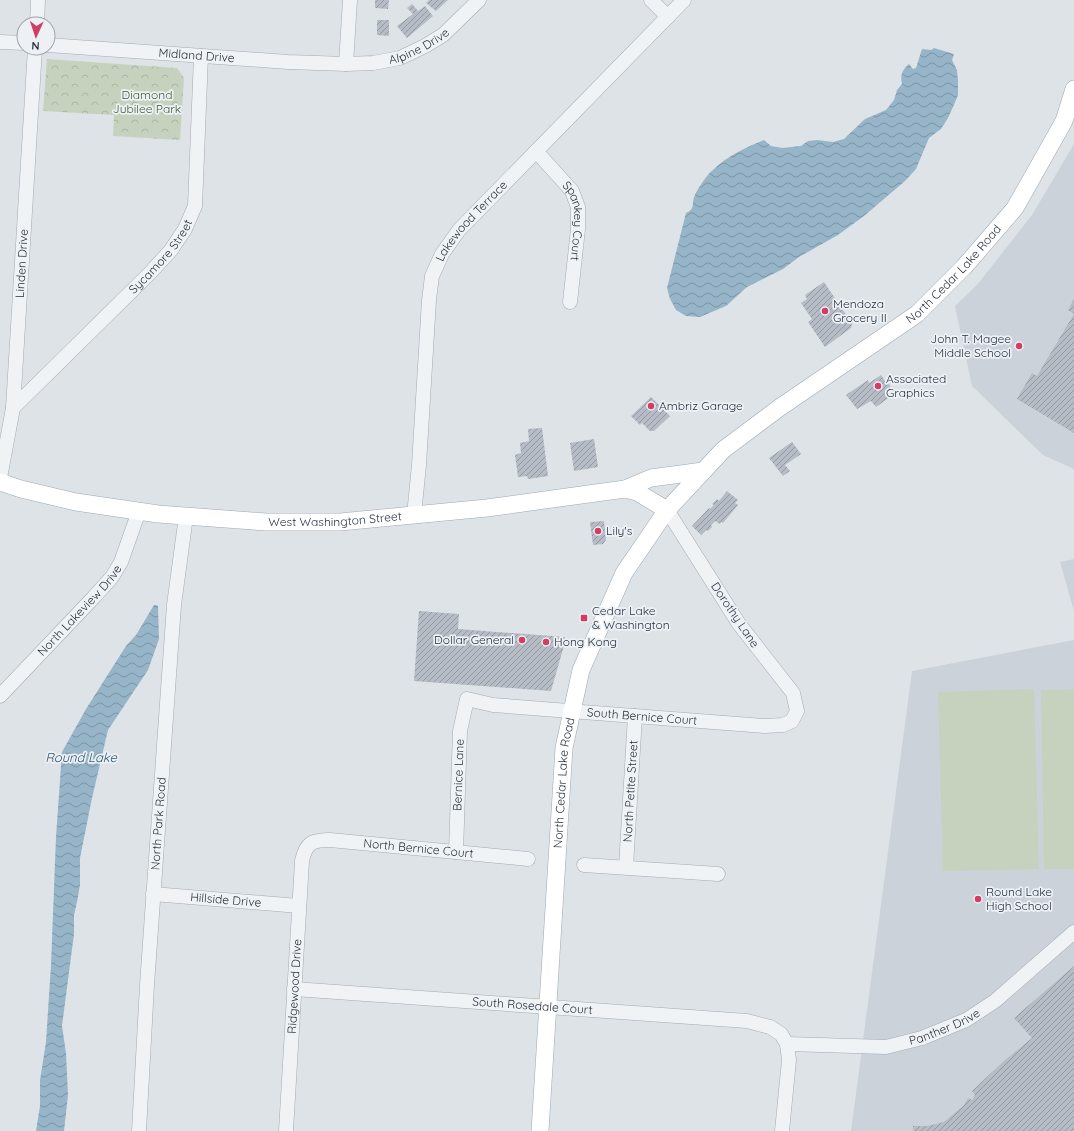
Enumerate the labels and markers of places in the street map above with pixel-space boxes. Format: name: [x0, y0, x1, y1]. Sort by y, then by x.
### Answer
place label: Mendoza Grocery II: [833, 296, 887, 325]
marker: Mendoza Grocery II: [820, 306, 830, 316]
place label: John T. Magee Middle School: [930, 331, 1011, 360]
marker: John T. Magee Middle School: [1014, 341, 1024, 351]
place label: Associated Graphics: [886, 371, 946, 400]
marker: Associated Graphics: [873, 381, 883, 391]
place label: Ambriz Garage: [659, 398, 743, 413]
marker: Ambriz Garage: [646, 401, 656, 411]
place label: Lily's: [606, 523, 633, 538]
marker: Lily's: [593, 526, 603, 536]
place label: Cedar Lake & Washington: [592, 603, 670, 632]
marker: Cedar Lake & Washington: [579, 613, 589, 623]
place label: Dollar General: [434, 632, 514, 647]
place label: Hong Kong: [554, 634, 617, 649]
marker: Dollar General: [517, 635, 527, 645]
marker: Hong Kong: [541, 637, 551, 647]
place label: Round Lake High School: [986, 884, 1052, 913]
marker: Round Lake High School: [973, 894, 983, 904]

